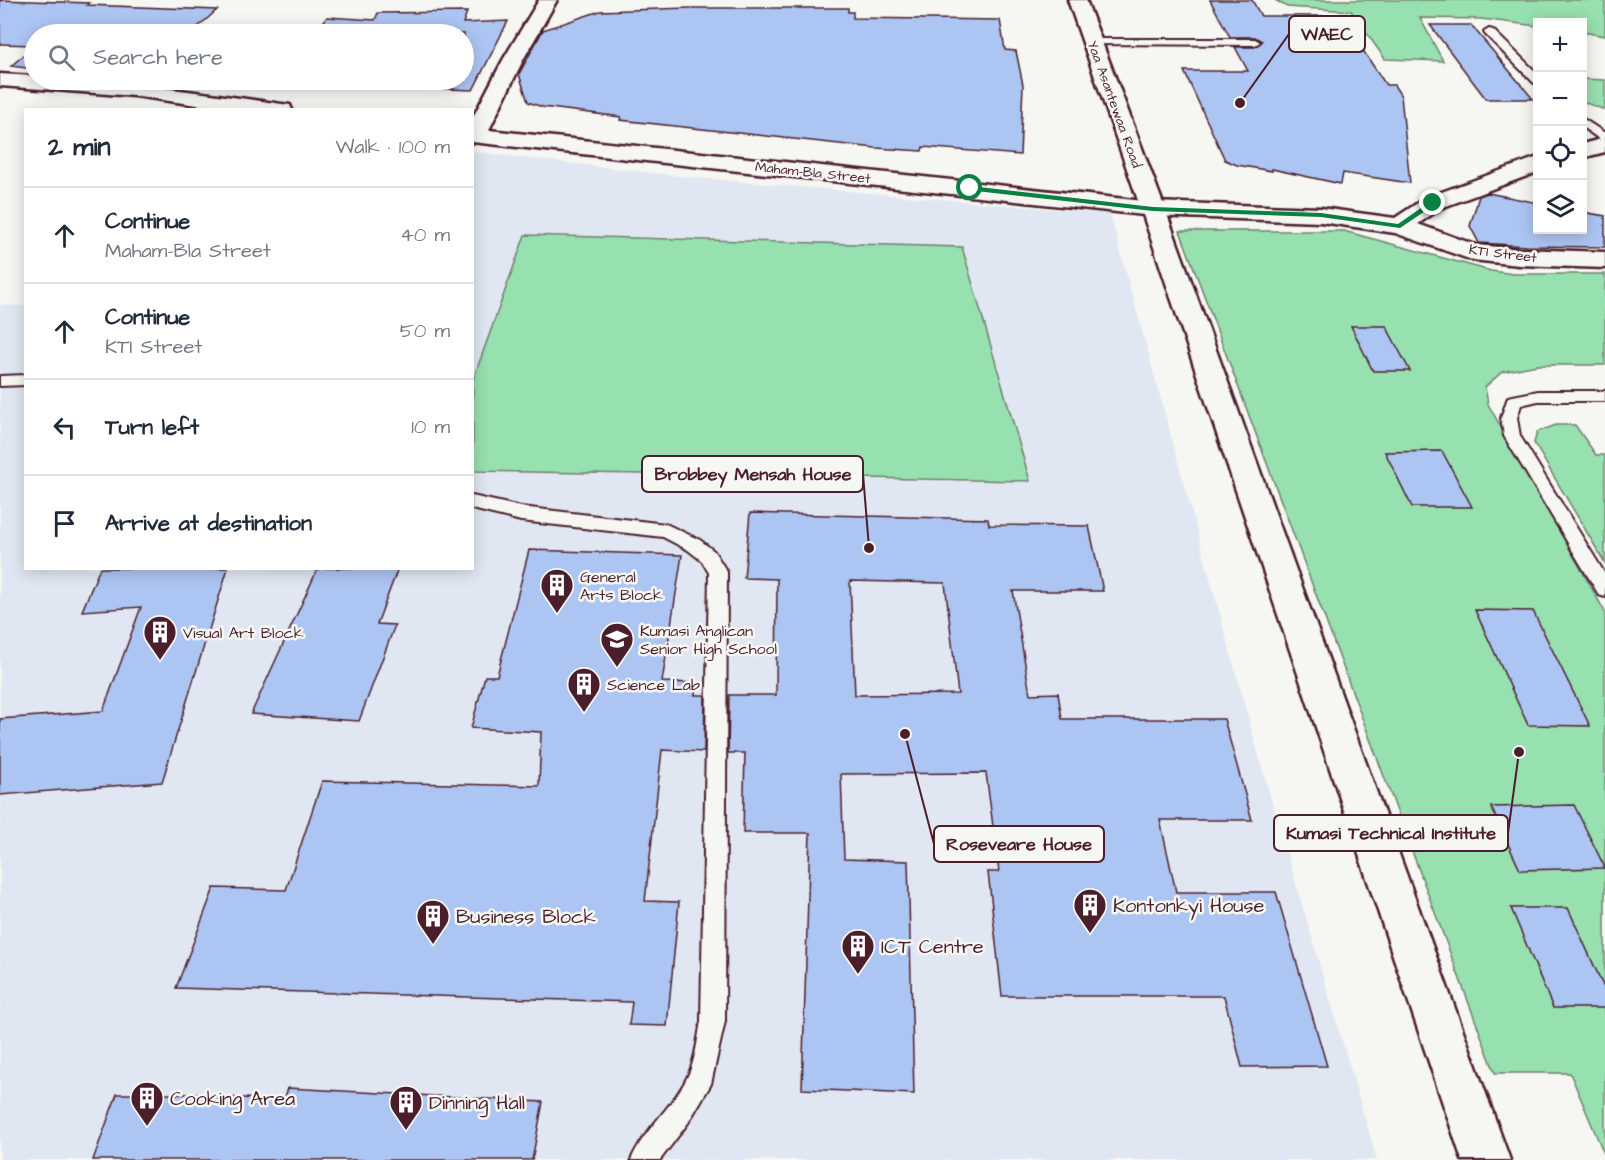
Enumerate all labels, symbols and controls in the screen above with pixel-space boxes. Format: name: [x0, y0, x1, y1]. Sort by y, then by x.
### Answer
callout: WAEC: [1289, 16, 1365, 52]
map controls: [1533, 18, 1587, 234]
button: +: [1533, 18, 1587, 72]
text: WAEC: [1300, 22, 1353, 47]
search box: [24, 24, 474, 90]
street label: Yaa Asantewaa Road: [1082, 38, 1146, 171]
icon: search: [45, 41, 78, 74]
text: Search here: [93, 42, 223, 73]
button: −: [1533, 72, 1587, 126]
button: locate: [1533, 126, 1587, 180]
text: 2 min: [48, 129, 110, 165]
text: Walk · 100 m: [335, 133, 450, 161]
street label: Maham-Bla Street: [754, 157, 872, 189]
route start: [956, 174, 982, 200]
button: layers: [1533, 180, 1587, 234]
route end: [1419, 189, 1445, 215]
text: Continue: [105, 206, 190, 237]
icon: ahead: [48, 219, 81, 252]
text: 40 m: [400, 221, 450, 249]
text: Maham-Bla Street: [105, 237, 271, 265]
street label: KTI Street: [1468, 240, 1538, 268]
text: Continue: [105, 302, 190, 333]
icon: ahead: [48, 315, 81, 348]
text: 50 m: [400, 317, 450, 345]
text: KTI Street: [105, 333, 202, 361]
icon: left: [48, 411, 81, 444]
text: Turn left: [105, 412, 199, 443]
text: 10 m: [411, 413, 450, 441]
callout: Brobbey Mensah House: [642, 456, 863, 492]
text: Brobbey Mensah House: [655, 462, 852, 488]
icon: arrive: [48, 507, 81, 540]
text: Arrive at destination: [105, 508, 312, 539]
place label: General Arts Block: [580, 566, 663, 606]
building icon: General Arts Block: [539, 567, 575, 614]
building icon: Visual Art Block: [142, 614, 178, 661]
place label: Kumasi Anglican Senior High School: [640, 620, 777, 661]
school or university icon: Kumasi Anglican Senior High School: [599, 621, 635, 668]
place label: Visual Art Block: [183, 622, 304, 644]
building icon: Science Lab: [566, 666, 602, 713]
place label: Science Lab: [607, 674, 700, 696]
callout: Kumasi Technical Institute: [1274, 815, 1508, 851]
text: Kumasi Technical Institute: [1286, 821, 1496, 846]
callout: Roseveare House: [934, 826, 1104, 862]
text: Roseveare House: [946, 832, 1092, 857]
building icon: Kontonkyi House: [1072, 887, 1108, 934]
place label: Kontonkyi House: [1113, 892, 1265, 921]
building icon: Business Block: [415, 898, 451, 945]
place label: Business Block: [456, 903, 596, 931]
building icon: ICT Centre: [840, 928, 876, 975]
place label: ICT Centre: [881, 933, 984, 961]
building icon: Cooking Area: [129, 1080, 165, 1127]
building icon: Dinning Hall: [388, 1084, 424, 1131]
place label: Cooking Area: [170, 1085, 295, 1114]
place label: Dinning Hall: [429, 1089, 525, 1118]

